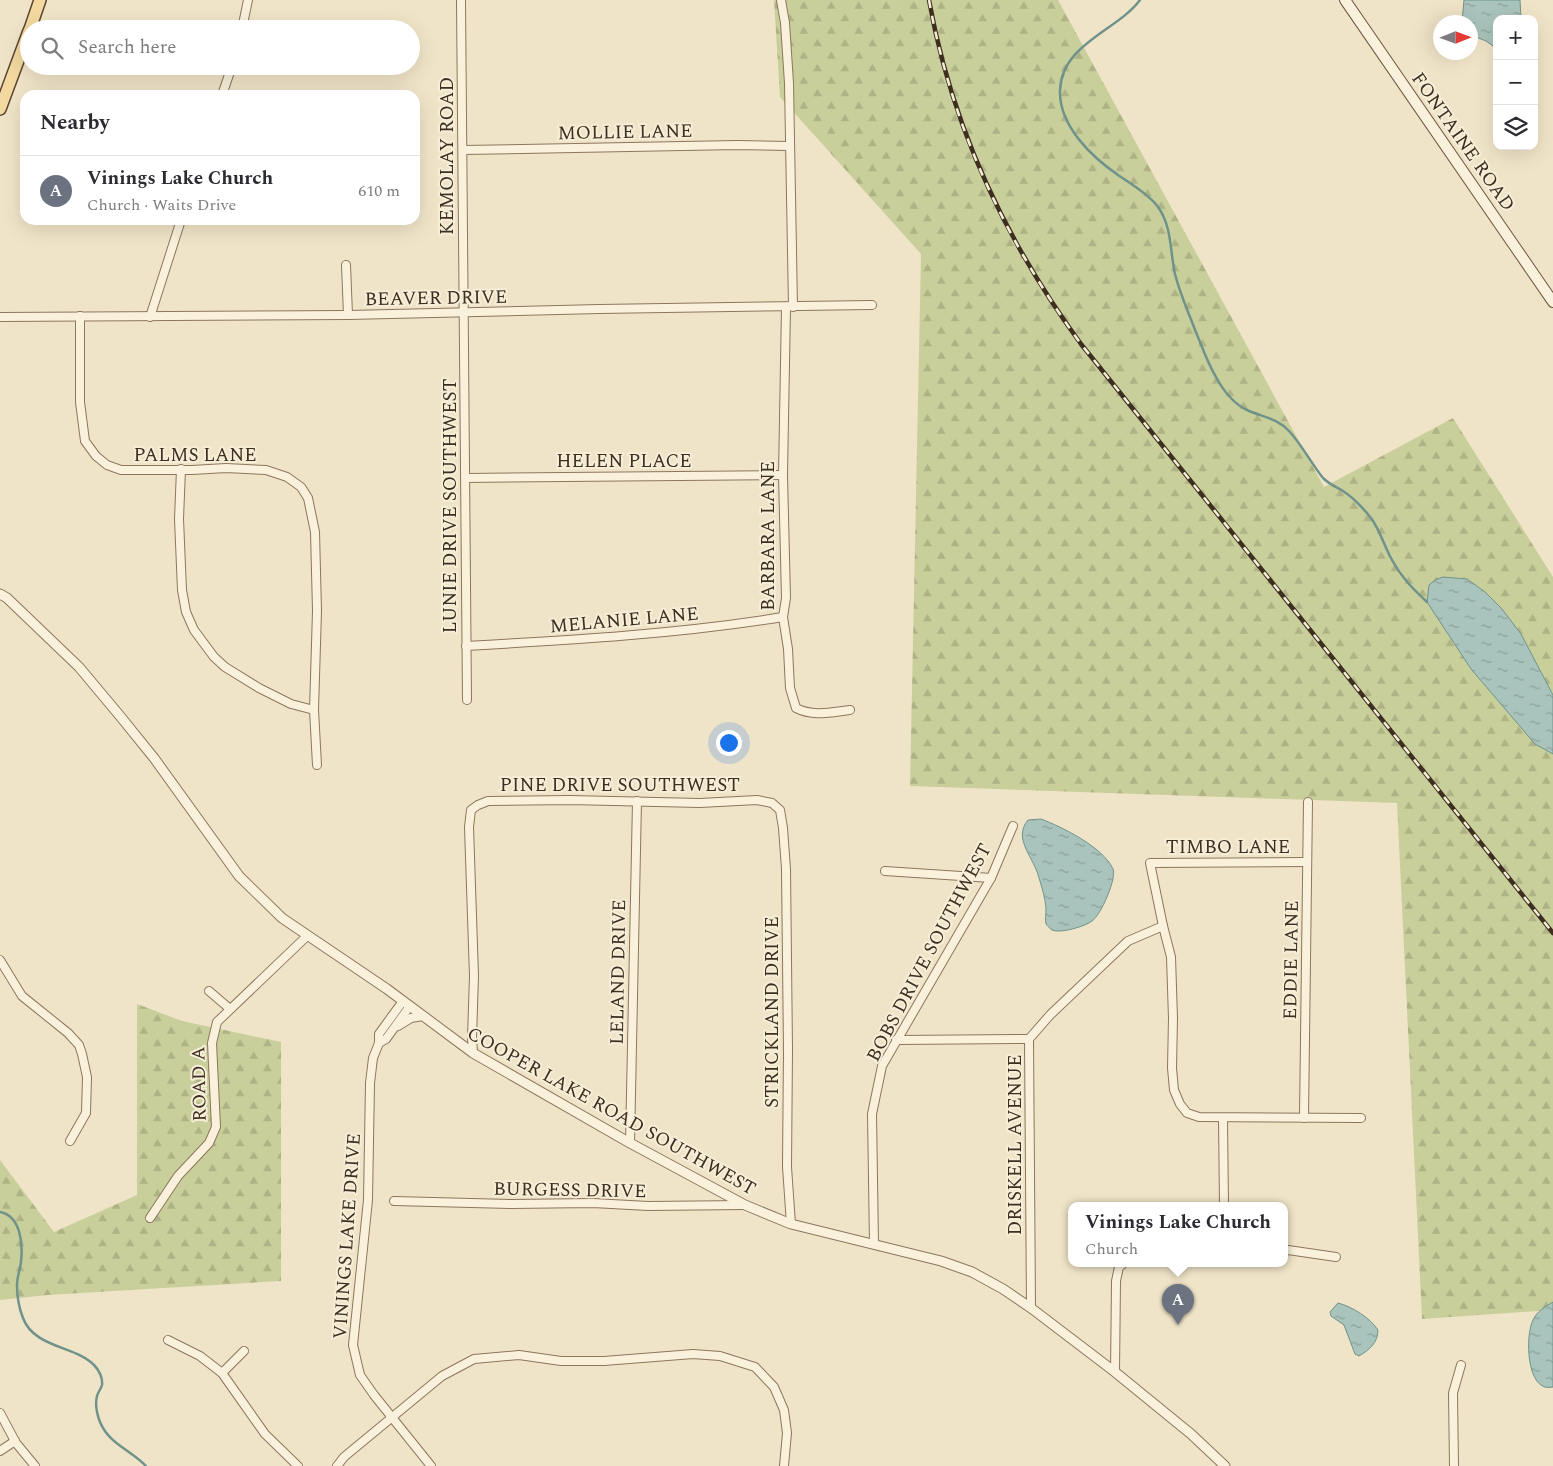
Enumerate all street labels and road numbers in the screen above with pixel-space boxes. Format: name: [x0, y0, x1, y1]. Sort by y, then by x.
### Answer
street label: FONTAINE ROAD: [1404, 66, 1522, 218]
street label: KEMOLAY ROAD: [433, 77, 462, 235]
street label: MOLLIE LANE: [557, 117, 693, 148]
street label: BEAVER DRIVE: [365, 283, 508, 314]
street label: LUNIE DRIVE SOUTHWEST: [436, 379, 465, 633]
street label: PALMS LANE: [133, 441, 257, 470]
street label: HELEN PLACE: [556, 447, 692, 476]
street label: BARBARA LANE: [754, 461, 783, 611]
street label: MELANIE LANE: [549, 600, 700, 641]
street label: PINE DRIVE SOUTHWEST: [500, 771, 740, 800]
street label: TIMBO LANE: [1166, 833, 1290, 862]
street label: BOBS DRIVE SOUTHWEST: [859, 838, 999, 1067]
street label: LELAND DRIVE: [603, 899, 634, 1045]
street label: EDDIE LANE: [1276, 900, 1307, 1020]
street label: STRICKLAND DRIVE: [758, 916, 787, 1108]
street label: COOPER LAKE ROAD SOUTHWEST: [461, 1019, 761, 1203]
street label: ROAD A: [184, 1046, 215, 1122]
street label: DRISKELL AVENUE: [1001, 1054, 1030, 1236]
street label: VININGS LAKE DRIVE: [326, 1132, 369, 1340]
street label: BURGESS DRIVE: [493, 1175, 647, 1206]

